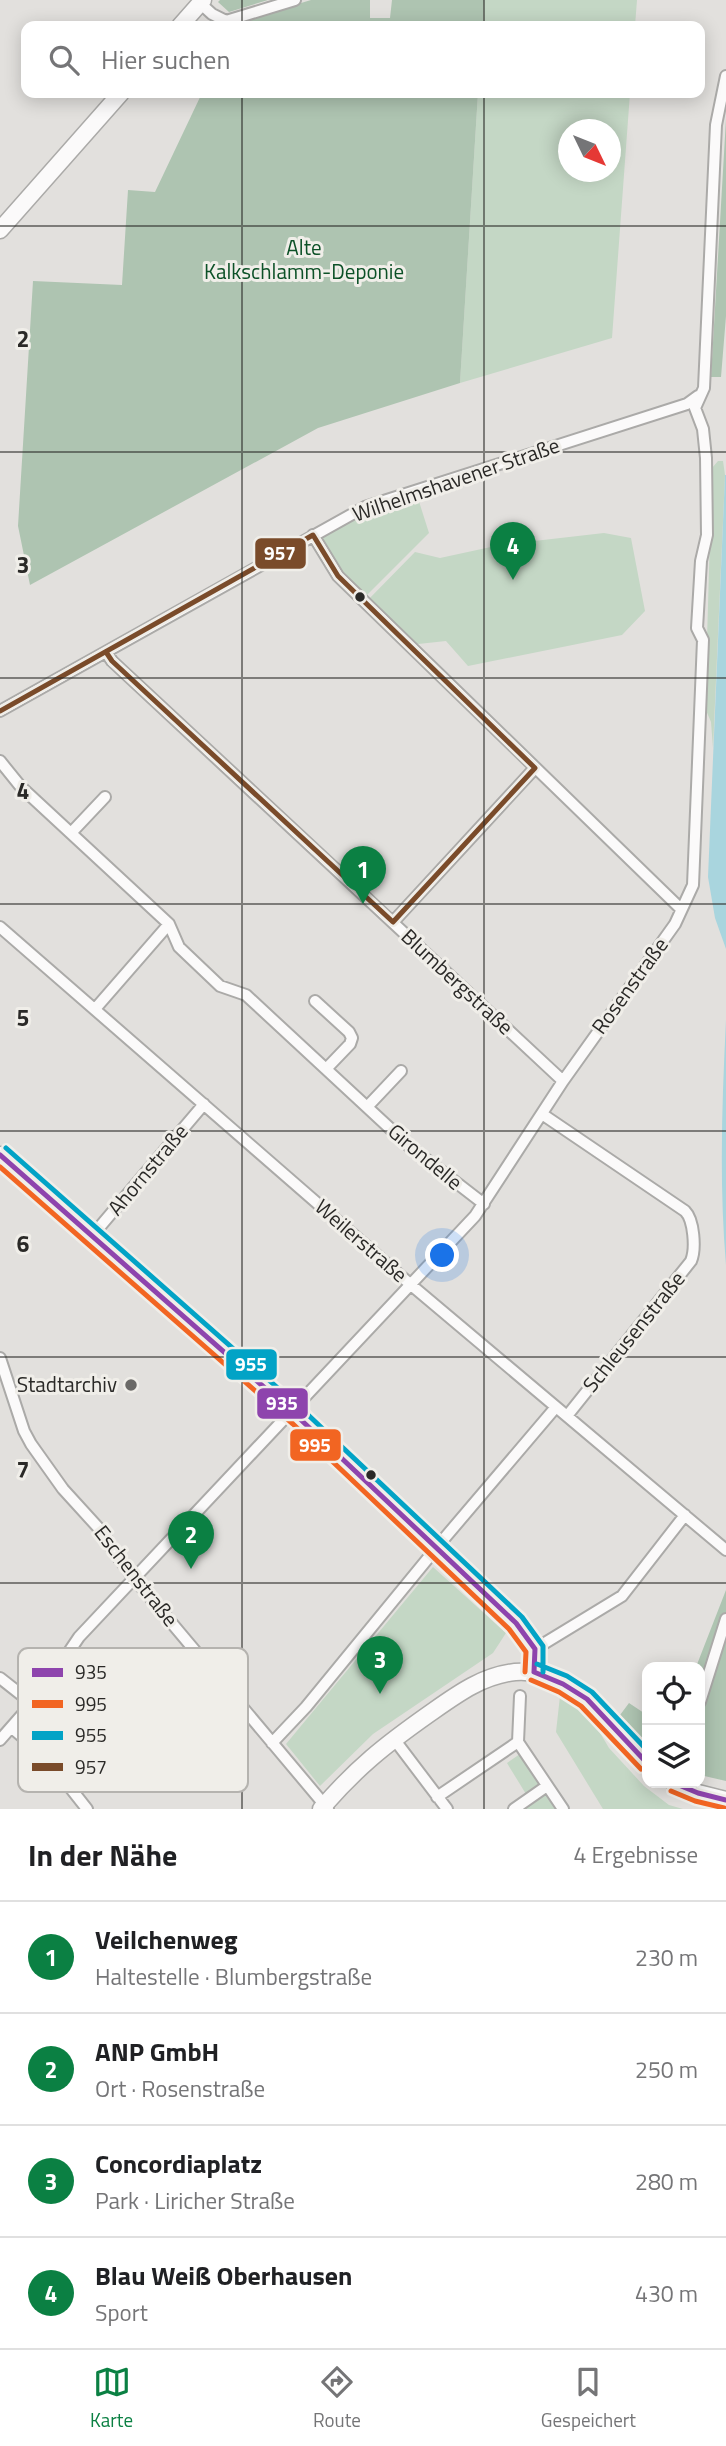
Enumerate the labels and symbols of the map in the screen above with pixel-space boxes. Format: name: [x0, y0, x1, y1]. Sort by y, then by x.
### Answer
north arrow: [558, 119, 621, 182]
park label: Alte Kalkschlamm-Deponie: [204, 231, 404, 287]
text: 2: [17, 321, 29, 356]
street label: Wilhelmshavener Straße: [348, 429, 564, 530]
pin: 4: [490, 522, 536, 580]
line badge: 957: [254, 537, 307, 570]
text: 957: [264, 538, 296, 567]
text: 3: [17, 547, 29, 582]
unlabelled marker: [353, 590, 367, 604]
text: 4: [17, 773, 29, 808]
pin: 1: [340, 846, 386, 904]
street label: Blumbergstraße: [394, 921, 521, 1042]
street label: Rosenstraße: [583, 930, 675, 1041]
text: 5: [17, 1000, 29, 1035]
street label: Girondelle: [381, 1115, 470, 1197]
street label: Ahornstraße: [99, 1117, 195, 1222]
street label: Weilerstraße: [308, 1191, 415, 1290]
text: 6: [17, 1226, 30, 1261]
your location: [425, 1238, 459, 1272]
street label: Schleusenstraße: [574, 1264, 692, 1399]
line badge: 955: [225, 1348, 278, 1381]
text: 955: [235, 1349, 267, 1378]
place label: Stadtarchiv: [17, 1368, 117, 1400]
marker: Stadtarchiv: [123, 1377, 139, 1393]
line badge: 935: [256, 1387, 309, 1420]
text: 935: [266, 1388, 298, 1417]
line badge: 995: [289, 1428, 342, 1462]
text: 995: [299, 1430, 331, 1459]
text: 7: [17, 1452, 29, 1487]
unlabelled marker: [364, 1468, 378, 1482]
pin: 2: [168, 1511, 214, 1569]
street label: Eschenstraße: [87, 1518, 187, 1633]
pin: 3: [357, 1636, 403, 1694]
legend: [18, 1648, 248, 1792]
text: 935: [75, 1657, 107, 1686]
text: 995: [75, 1689, 107, 1718]
text: 955: [75, 1720, 107, 1749]
text: 957: [75, 1752, 107, 1781]

